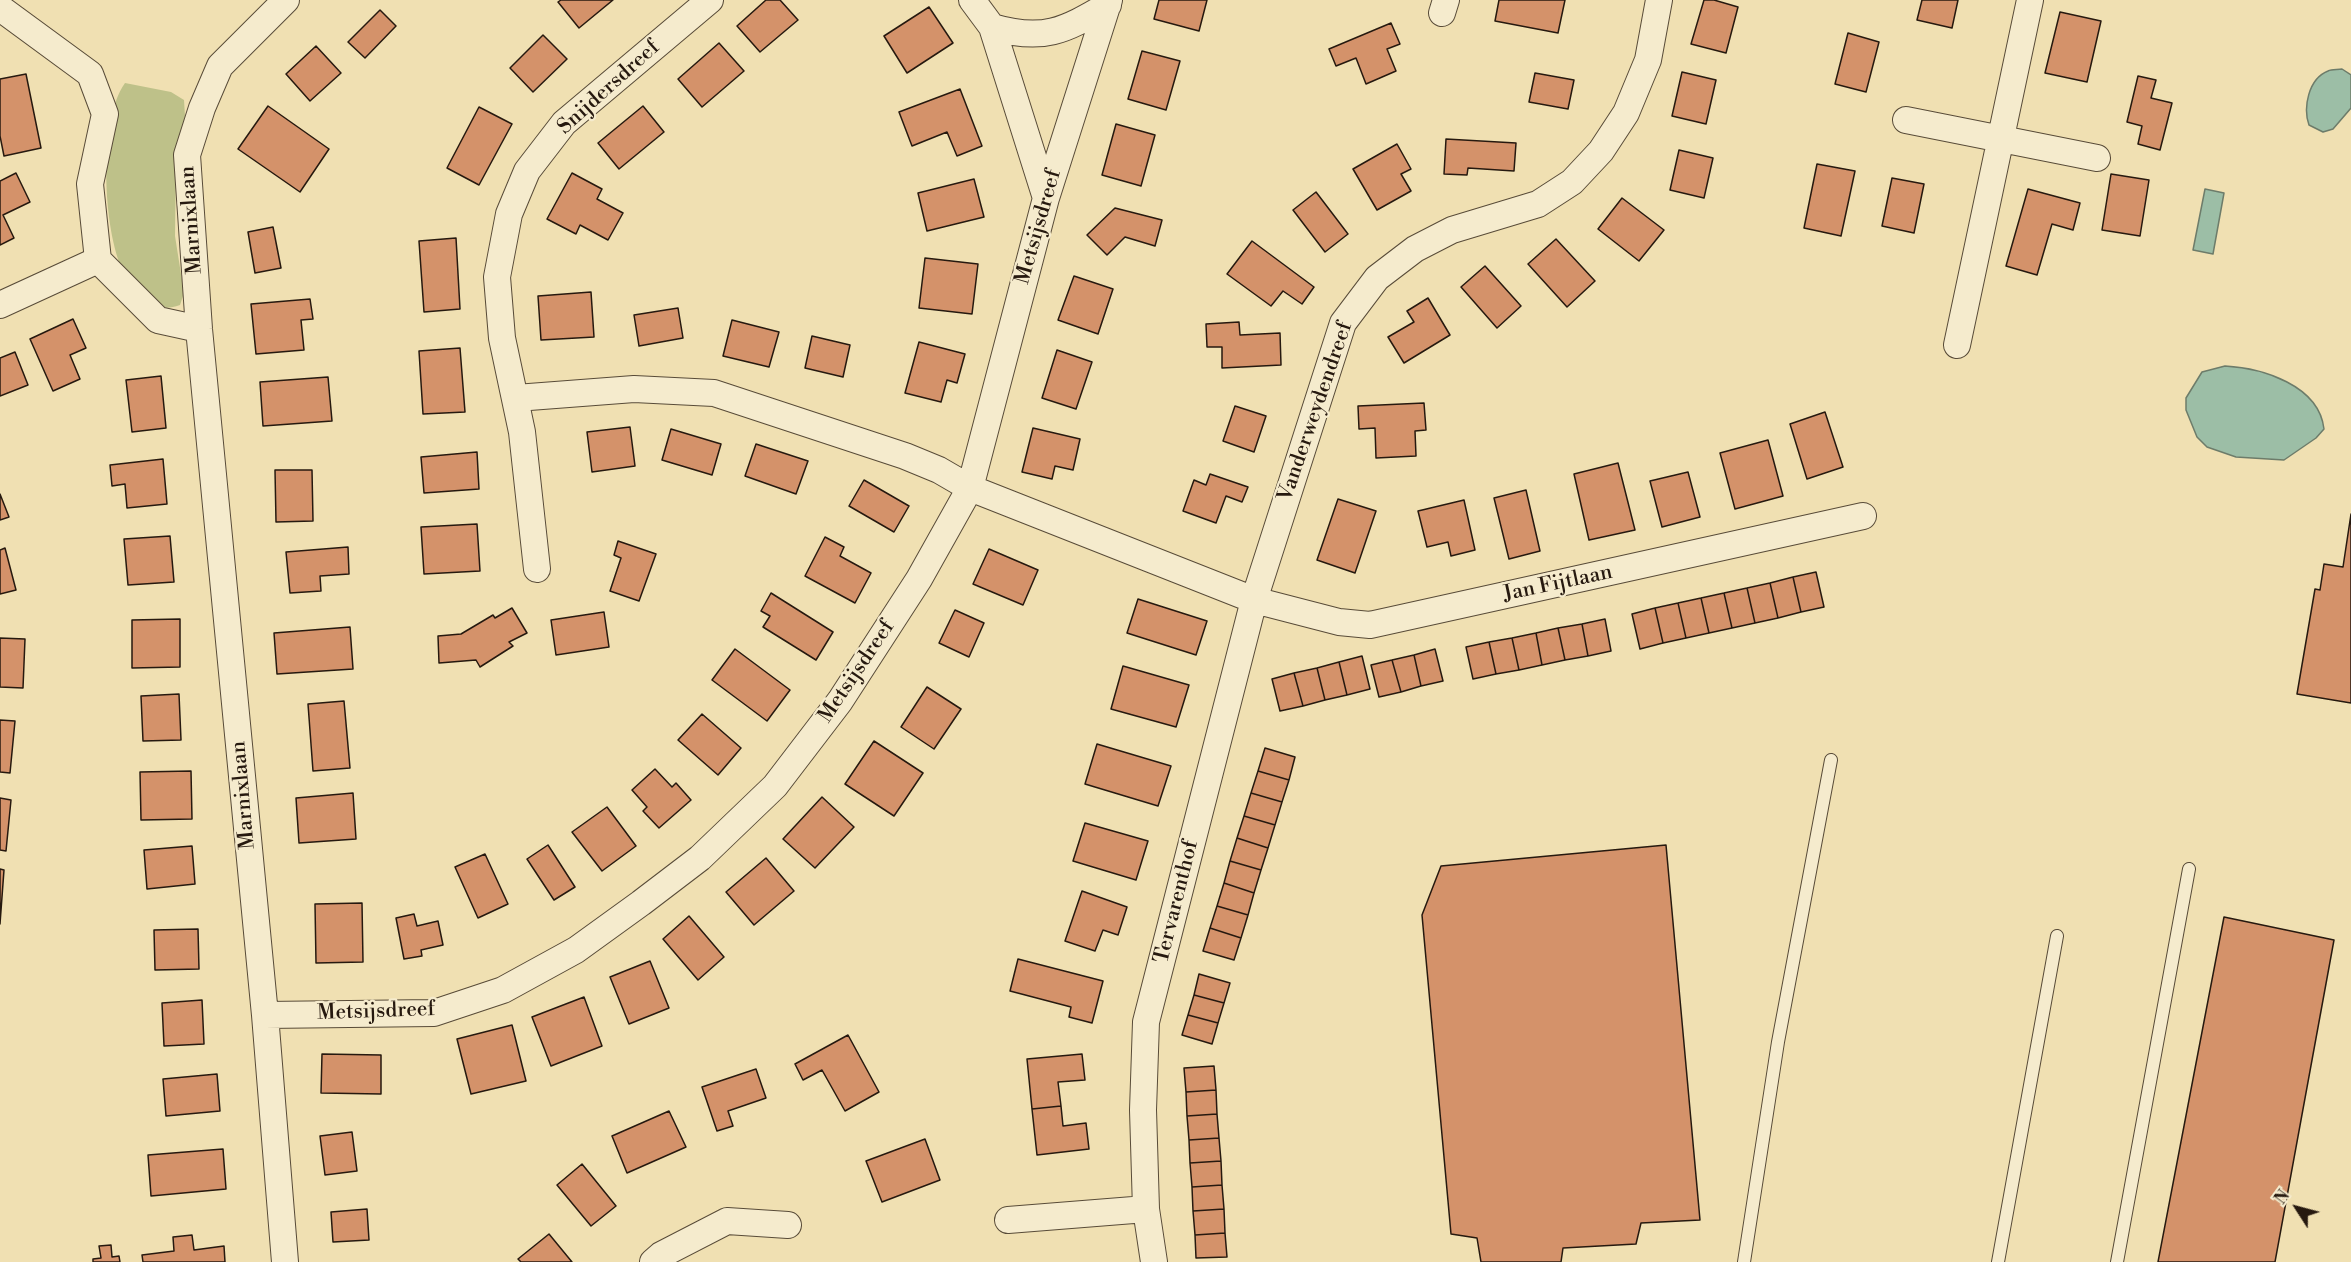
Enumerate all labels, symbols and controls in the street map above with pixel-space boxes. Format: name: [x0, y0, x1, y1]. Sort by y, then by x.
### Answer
street label: Snijdersdreef: [553, 36, 665, 140]
street label: Marnixlaan: [176, 165, 208, 275]
street label: Metsijsdreef: [1011, 167, 1067, 287]
street label: Vanderweydendreef: [1273, 319, 1359, 505]
street label: Jan Fijtlaan: [1501, 560, 1615, 608]
street label: Metsijsdreef: [814, 616, 900, 728]
street label: Marnixlaan: [227, 740, 261, 850]
street label: Tervarenthof: [1150, 838, 1204, 966]
street label: Metsijsdreef: [317, 997, 435, 1027]
north arrow: [2267, 1178, 2327, 1238]
text: N: [2271, 1186, 2294, 1208]

